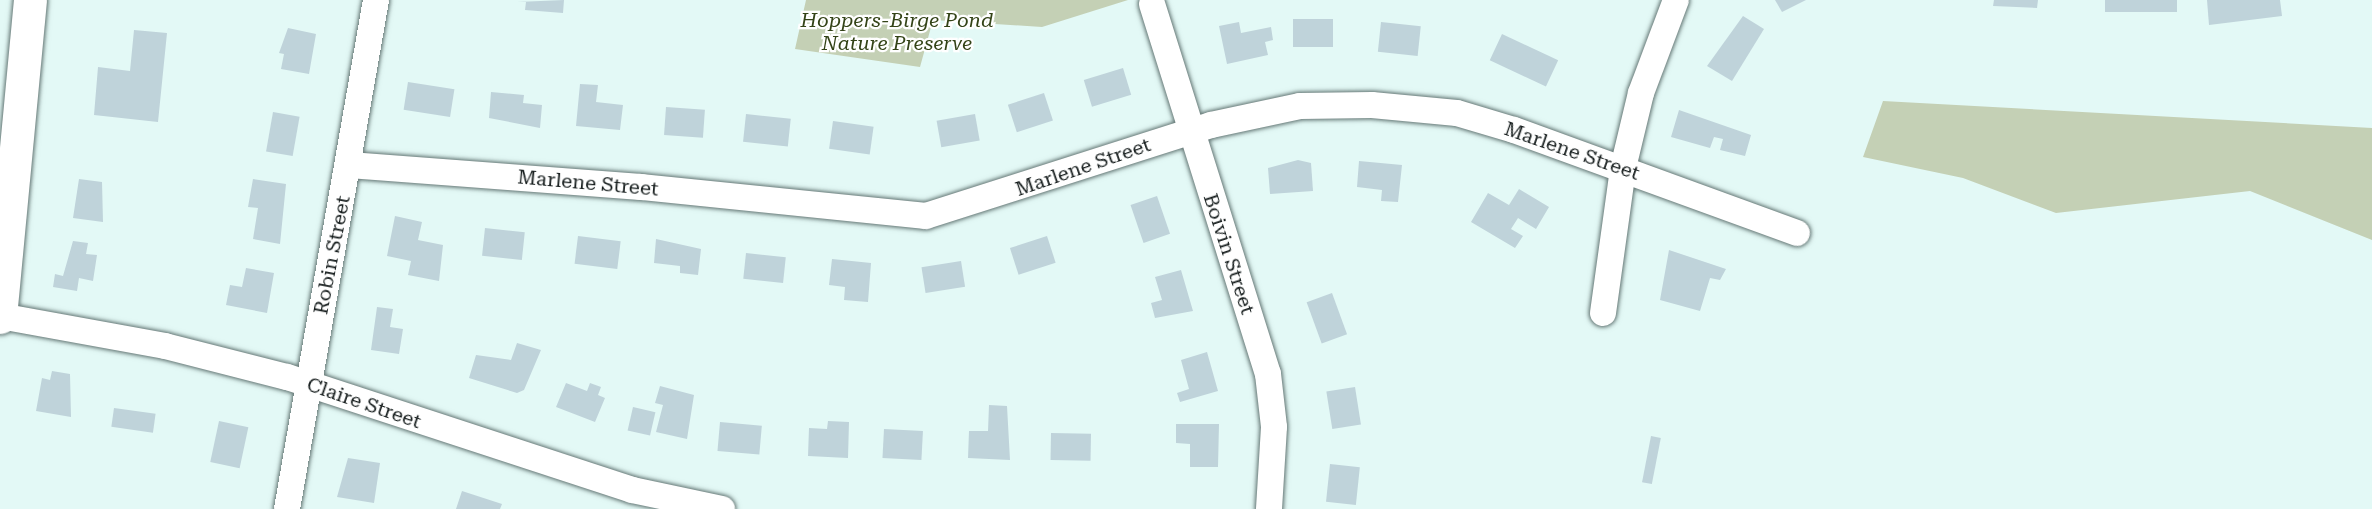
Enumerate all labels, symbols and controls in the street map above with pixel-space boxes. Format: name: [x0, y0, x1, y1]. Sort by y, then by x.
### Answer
park label: Hoppers-Birge Pond Nature Preserve: [801, 8, 993, 55]
street label: Marlene Street: [1501, 117, 1643, 185]
street label: Marlene Street: [1012, 133, 1154, 201]
street label: Marlene Street: [517, 165, 659, 201]
street label: Boivin Street: [1198, 191, 1260, 317]
street label: Robin Street: [309, 194, 355, 316]
street label: Claire Street: [304, 372, 424, 434]

